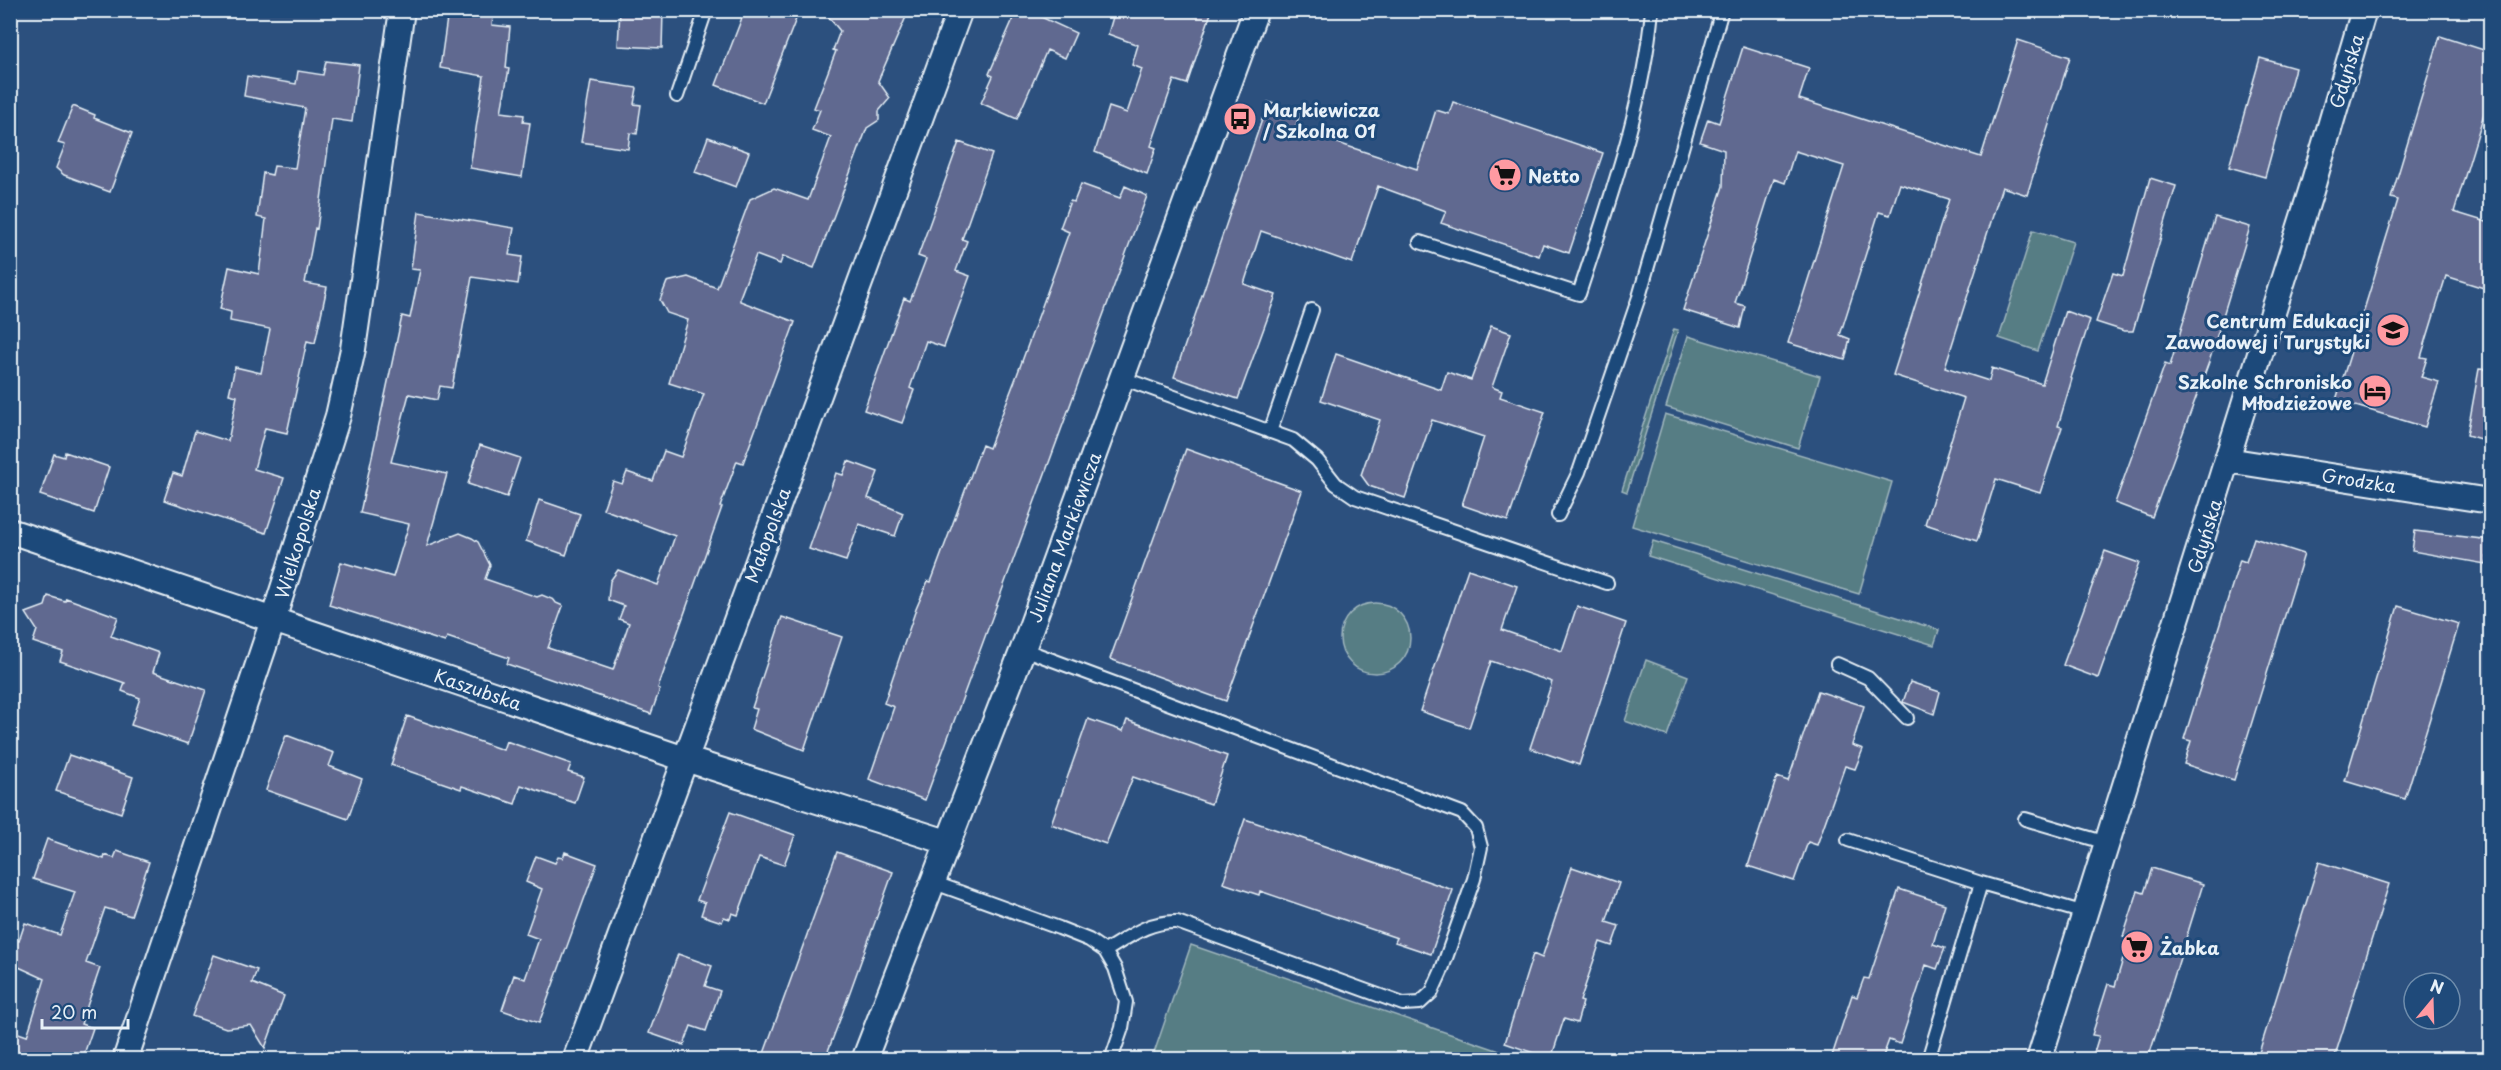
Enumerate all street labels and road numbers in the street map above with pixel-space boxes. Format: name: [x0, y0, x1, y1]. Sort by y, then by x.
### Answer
street label: Gdyńska: [2322, 30, 2370, 112]
street label: Juliana Markiewicza: [1021, 447, 1108, 626]
street label: Grodzka: [2320, 461, 2399, 499]
street label: Wielkopolska: [267, 483, 327, 602]
street label: Małopolska: [737, 483, 797, 587]
street label: Gdyńska: [2180, 495, 2228, 577]
street label: Kaszubska: [431, 661, 526, 717]

